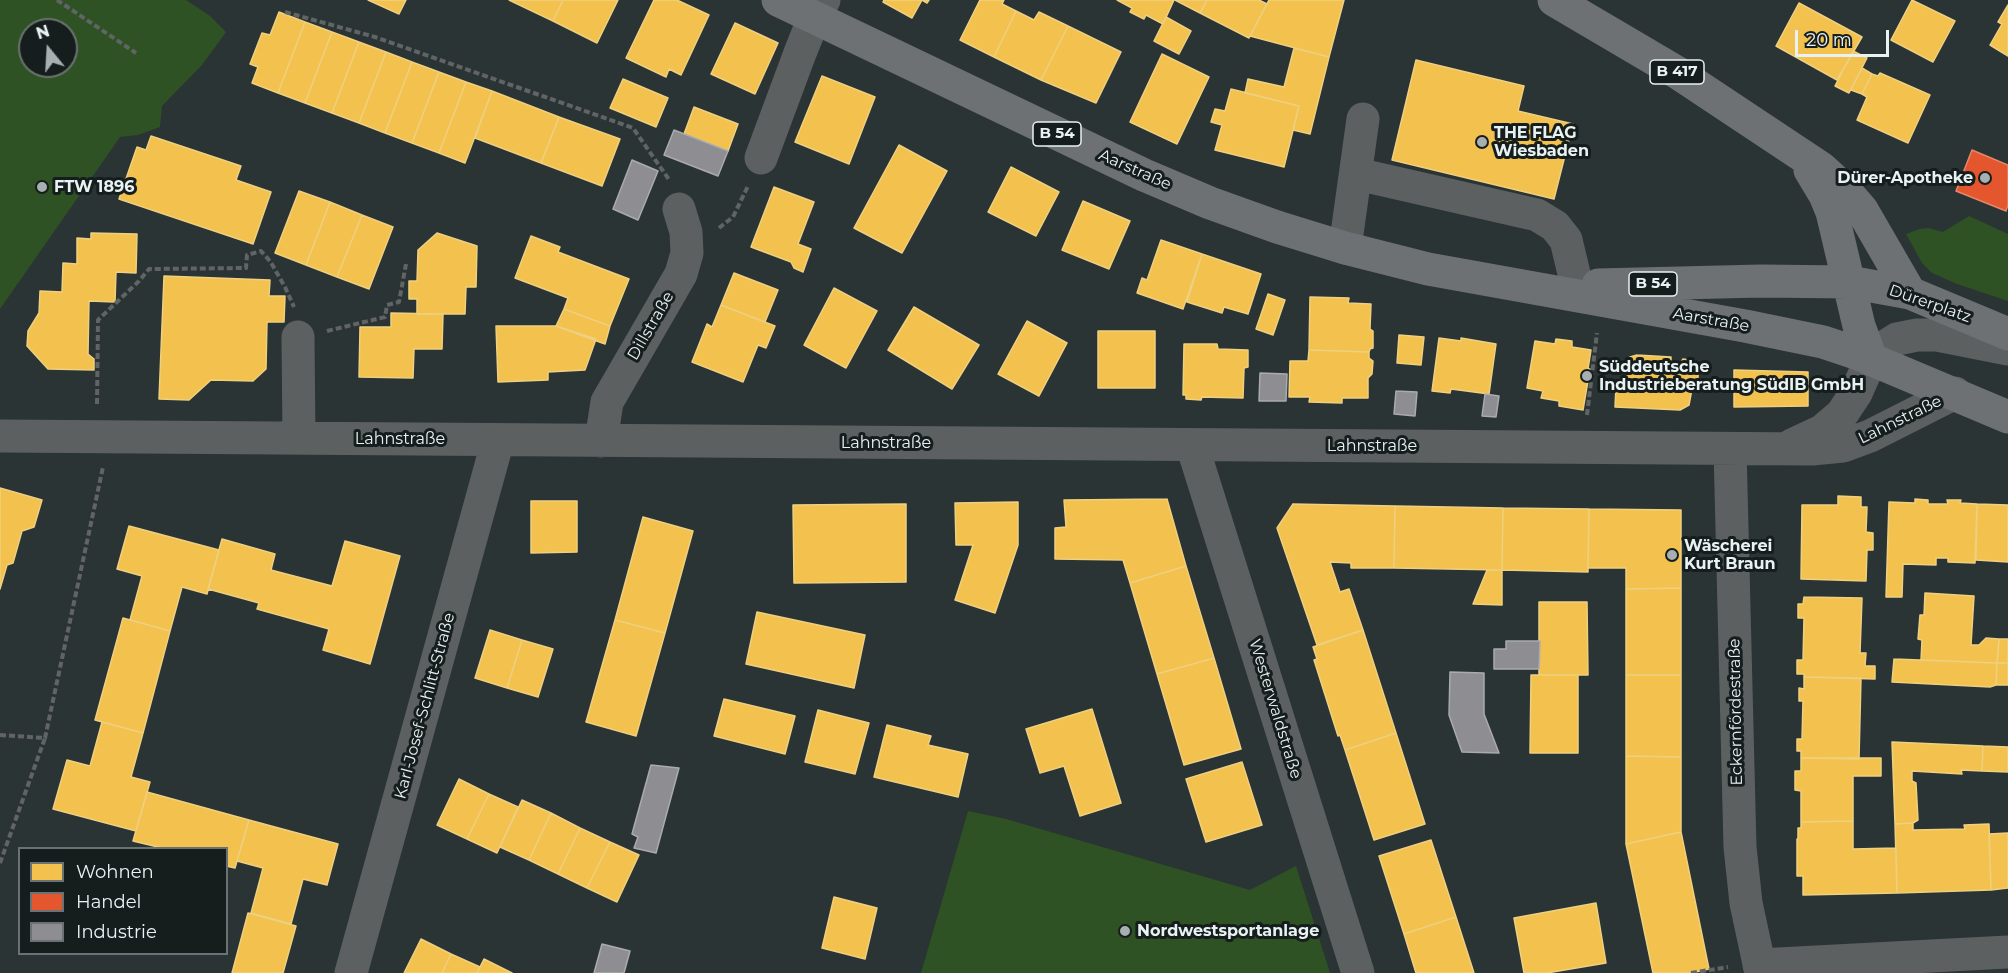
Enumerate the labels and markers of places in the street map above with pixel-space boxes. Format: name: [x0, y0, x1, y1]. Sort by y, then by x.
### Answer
place label: THE FLAG Wiesbaden: [1494, 123, 1589, 161]
marker: THE FLAG Wiesbaden: [1475, 135, 1489, 149]
place label: Dürer-Apotheke: [1837, 168, 1973, 188]
marker: Dürer-Apotheke: [1978, 171, 1992, 185]
place label: FTW 1896: [54, 177, 134, 197]
marker: FTW 1896: [35, 180, 49, 194]
place label: Süddeutsche Industrieberatung SüdIB GmbH: [1599, 357, 1864, 395]
marker: Süddeutsche Industrieberatung SüdIB GmbH: [1580, 369, 1594, 383]
place label: Wäscherei Kurt Braun: [1684, 536, 1776, 574]
marker: Wäscherei Kurt Braun: [1665, 548, 1679, 562]
place label: Nordwestsportanlage: [1137, 921, 1319, 941]
marker: Nordwestsportanlage: [1118, 924, 1132, 938]

